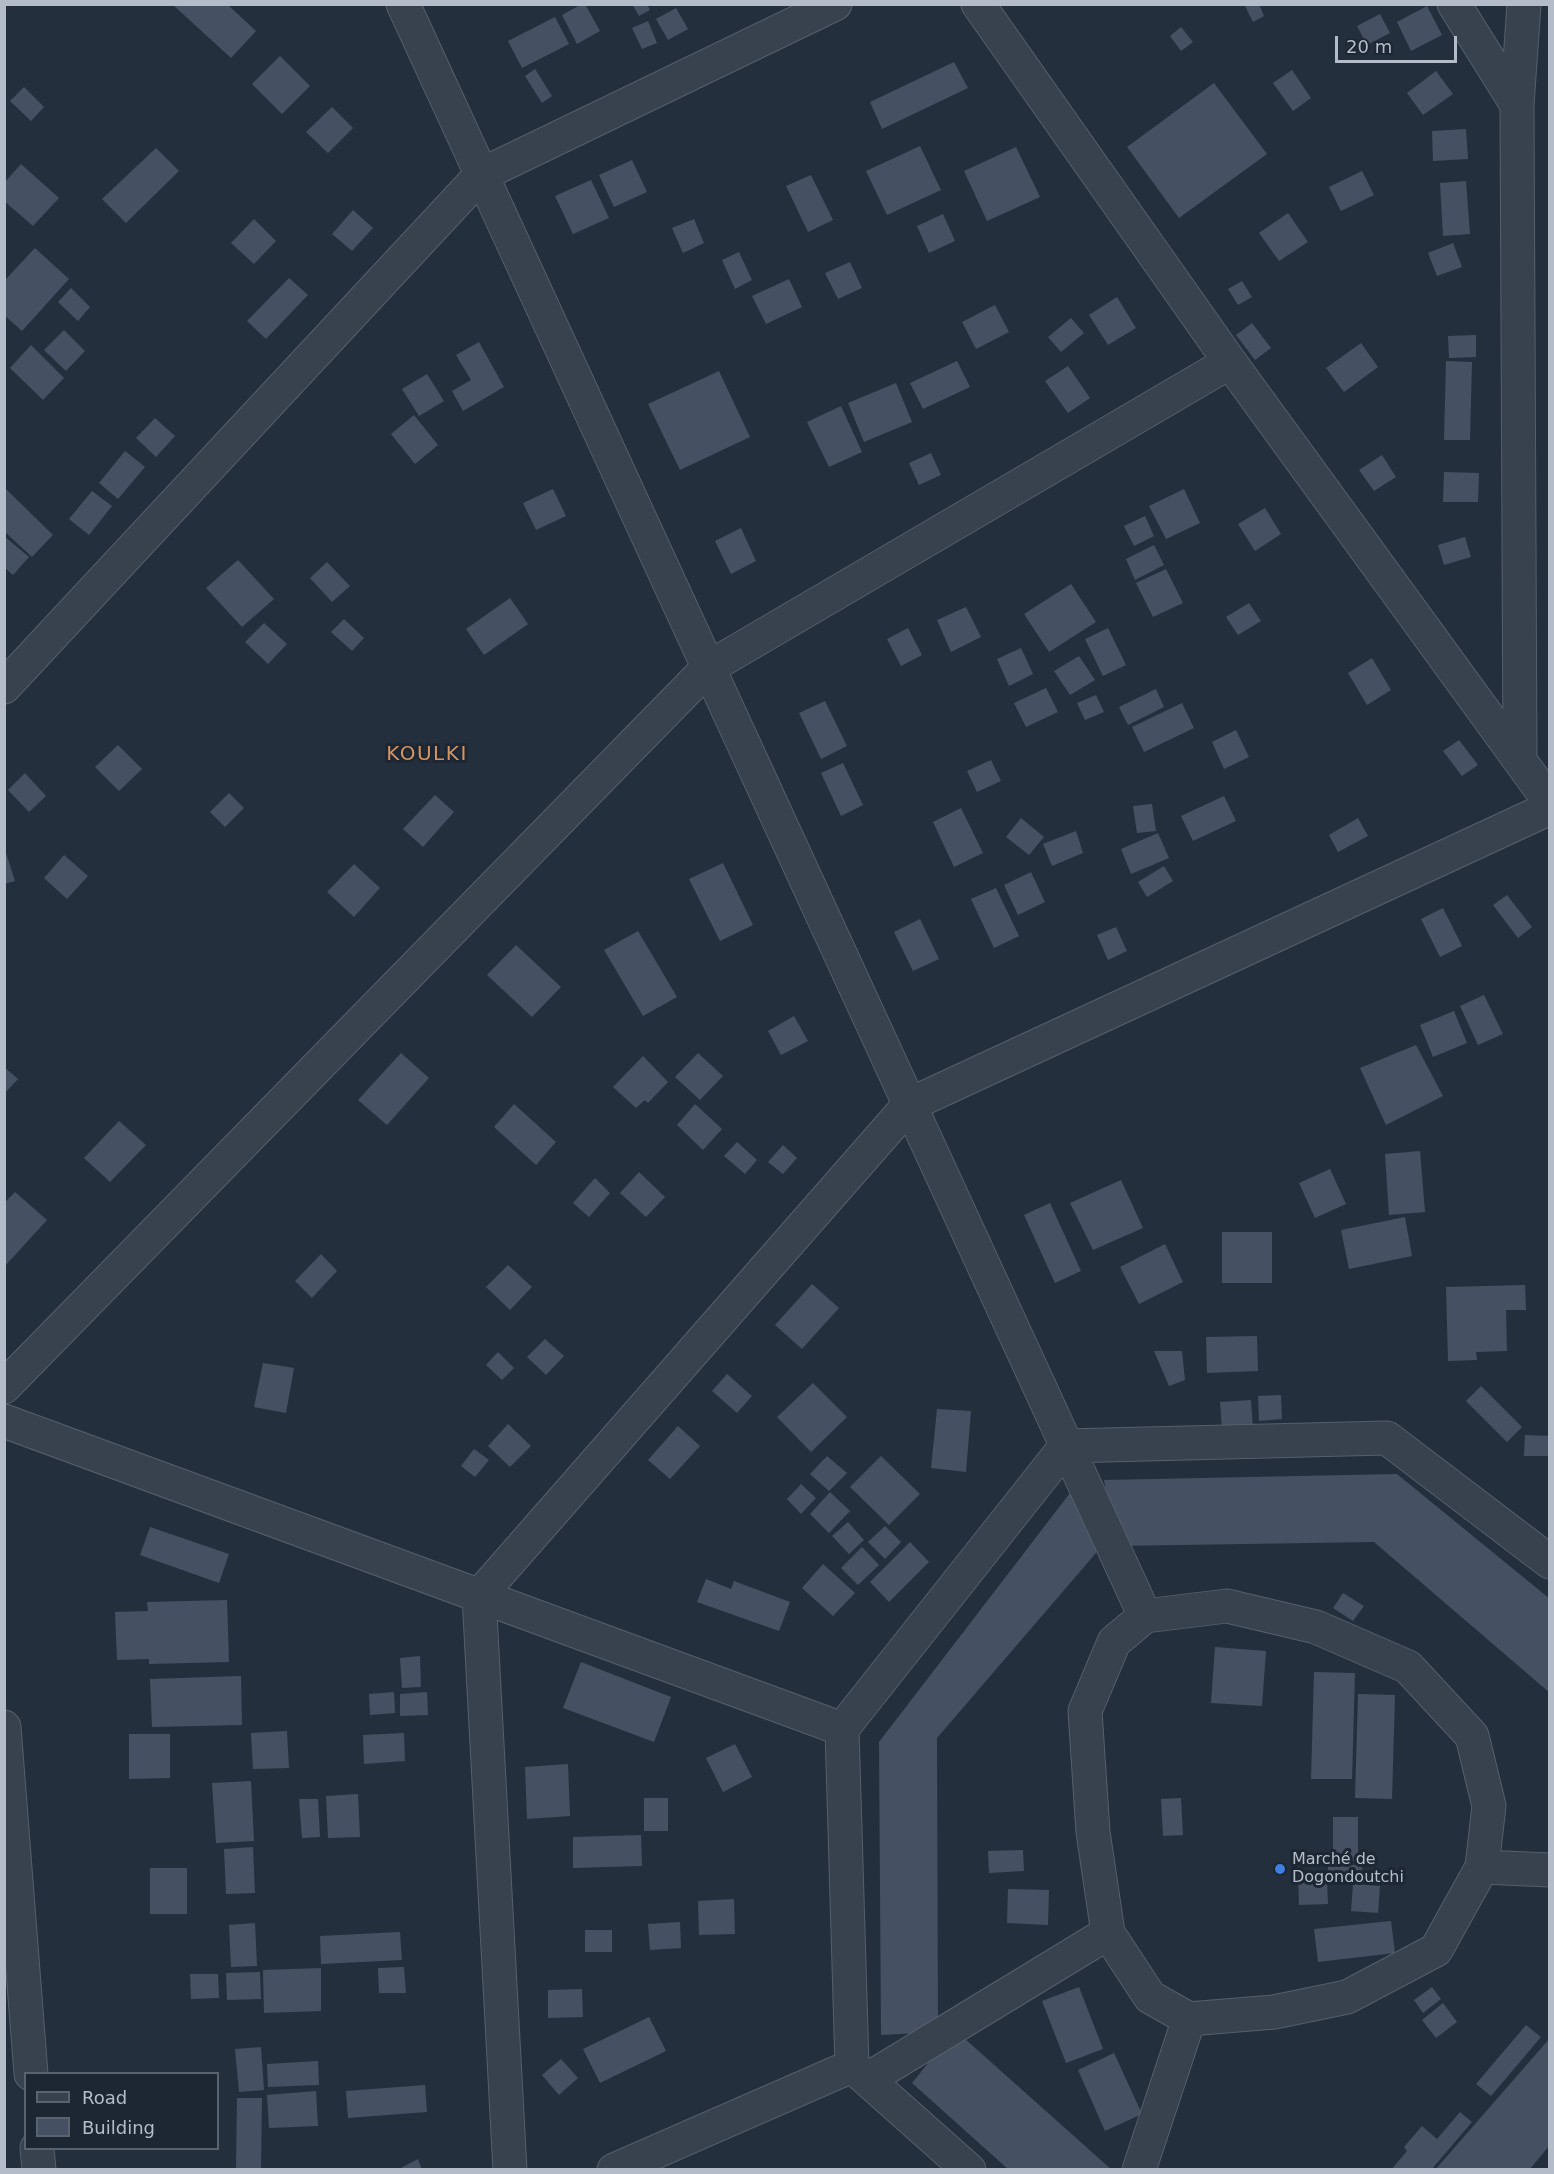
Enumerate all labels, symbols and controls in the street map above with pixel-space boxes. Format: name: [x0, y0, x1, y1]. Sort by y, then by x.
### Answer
scale bar: [1338, 24, 1460, 62]
text: 20 m: [1346, 36, 1392, 57]
district label: KOULKI: [386, 743, 468, 767]
place label: Marché de Dogondoutchi: [1292, 1850, 1404, 1888]
marker: Marché de Dogondoutchi: [1273, 1862, 1287, 1876]
legend: [24, 2072, 219, 2150]
text: Road: [82, 2087, 127, 2108]
text: Building: [82, 2117, 155, 2138]

